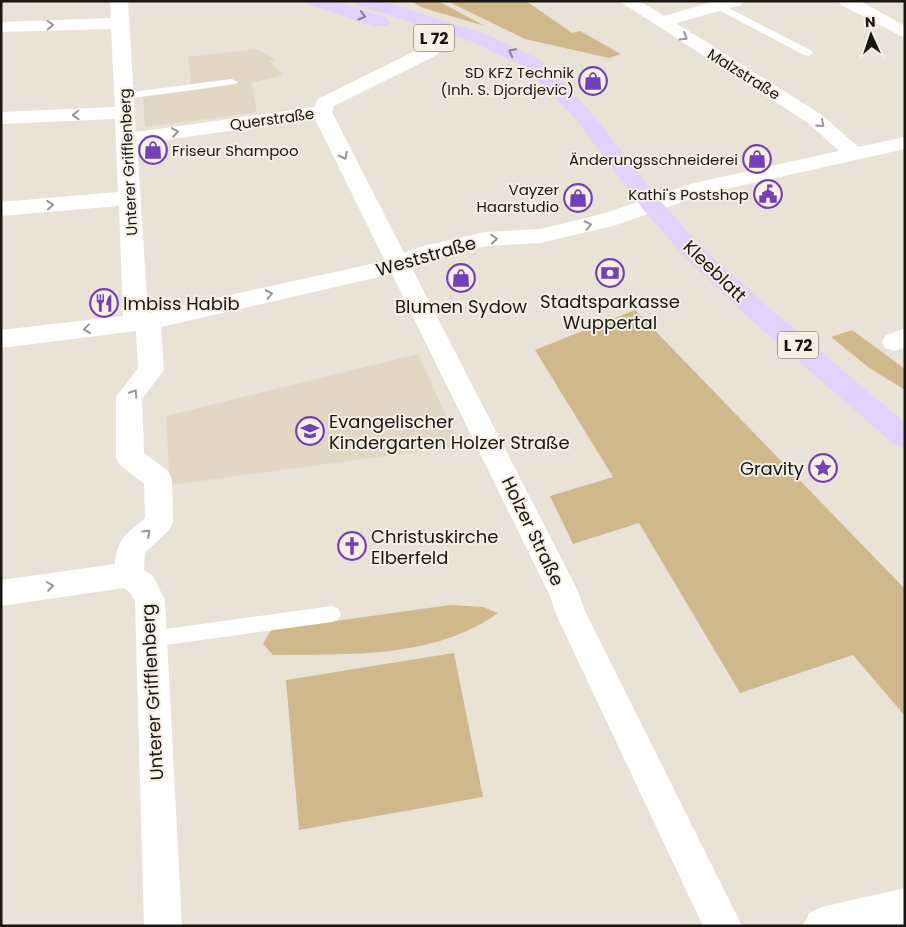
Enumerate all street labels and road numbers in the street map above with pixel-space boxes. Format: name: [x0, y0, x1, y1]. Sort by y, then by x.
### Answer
road number: L 72: [414, 24, 454, 52]
street label: Malzstraße: [704, 43, 784, 105]
street label: Unterer Grifflenberg: [114, 88, 142, 236]
street label: Querstraße: [229, 103, 315, 135]
street label: Weststraße: [373, 230, 479, 282]
street label: Kleeblatt: [678, 234, 752, 308]
road number: L 72: [778, 332, 818, 358]
street label: Holzer Straße: [496, 472, 570, 590]
street label: Unterer Grifflenberg: [135, 603, 169, 781]

